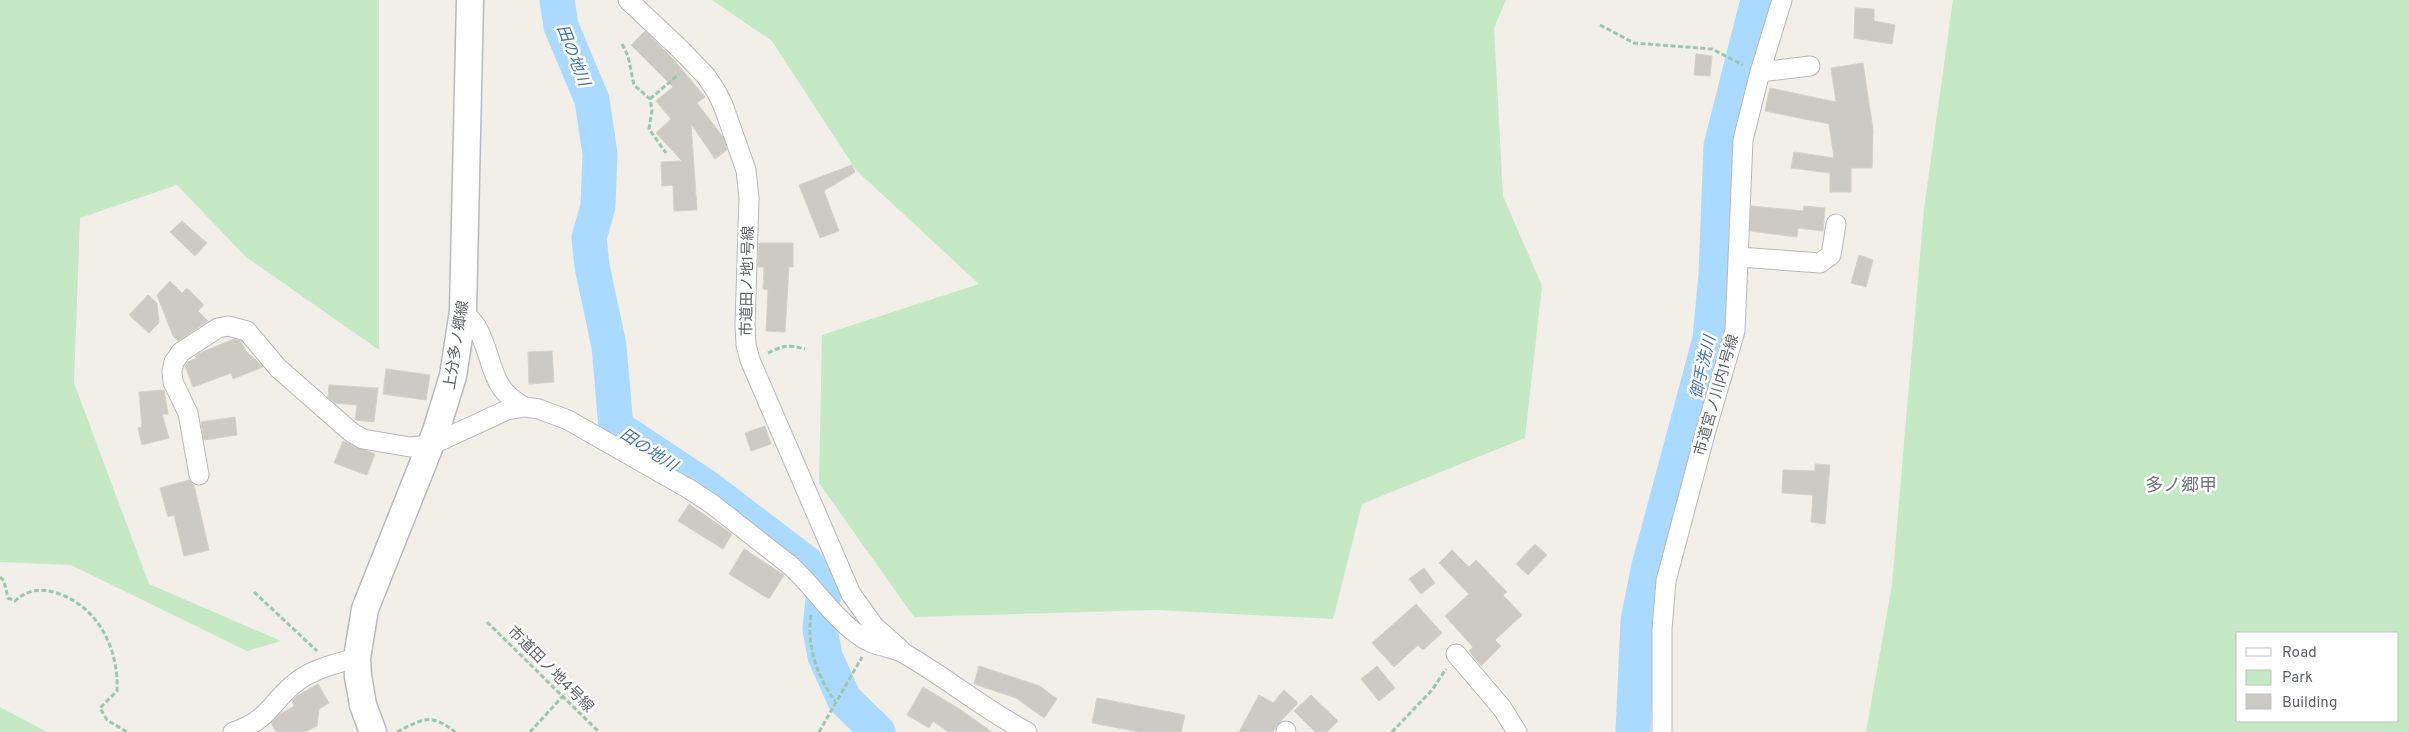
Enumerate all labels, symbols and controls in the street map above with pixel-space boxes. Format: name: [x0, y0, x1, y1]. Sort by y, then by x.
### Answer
water label: 田の地川: [551, 22, 594, 91]
street label: 市道田ノ地1号線: [738, 226, 759, 336]
street label: 上分多ノ郷線: [441, 299, 474, 391]
water label: 御手洗川: [1687, 332, 1721, 401]
street label: 市道宮ノ川内1号線: [1691, 332, 1744, 458]
water label: 田の地川: [616, 425, 682, 478]
district label: 多ノ郷甲: [2145, 475, 2217, 498]
street label: 市道田ノ地4号線: [503, 623, 597, 717]
legend: [2236, 632, 2399, 722]
text: Road: [2282, 644, 2317, 663]
text: Park: [2282, 669, 2313, 688]
text: Building: [2282, 694, 2337, 713]

